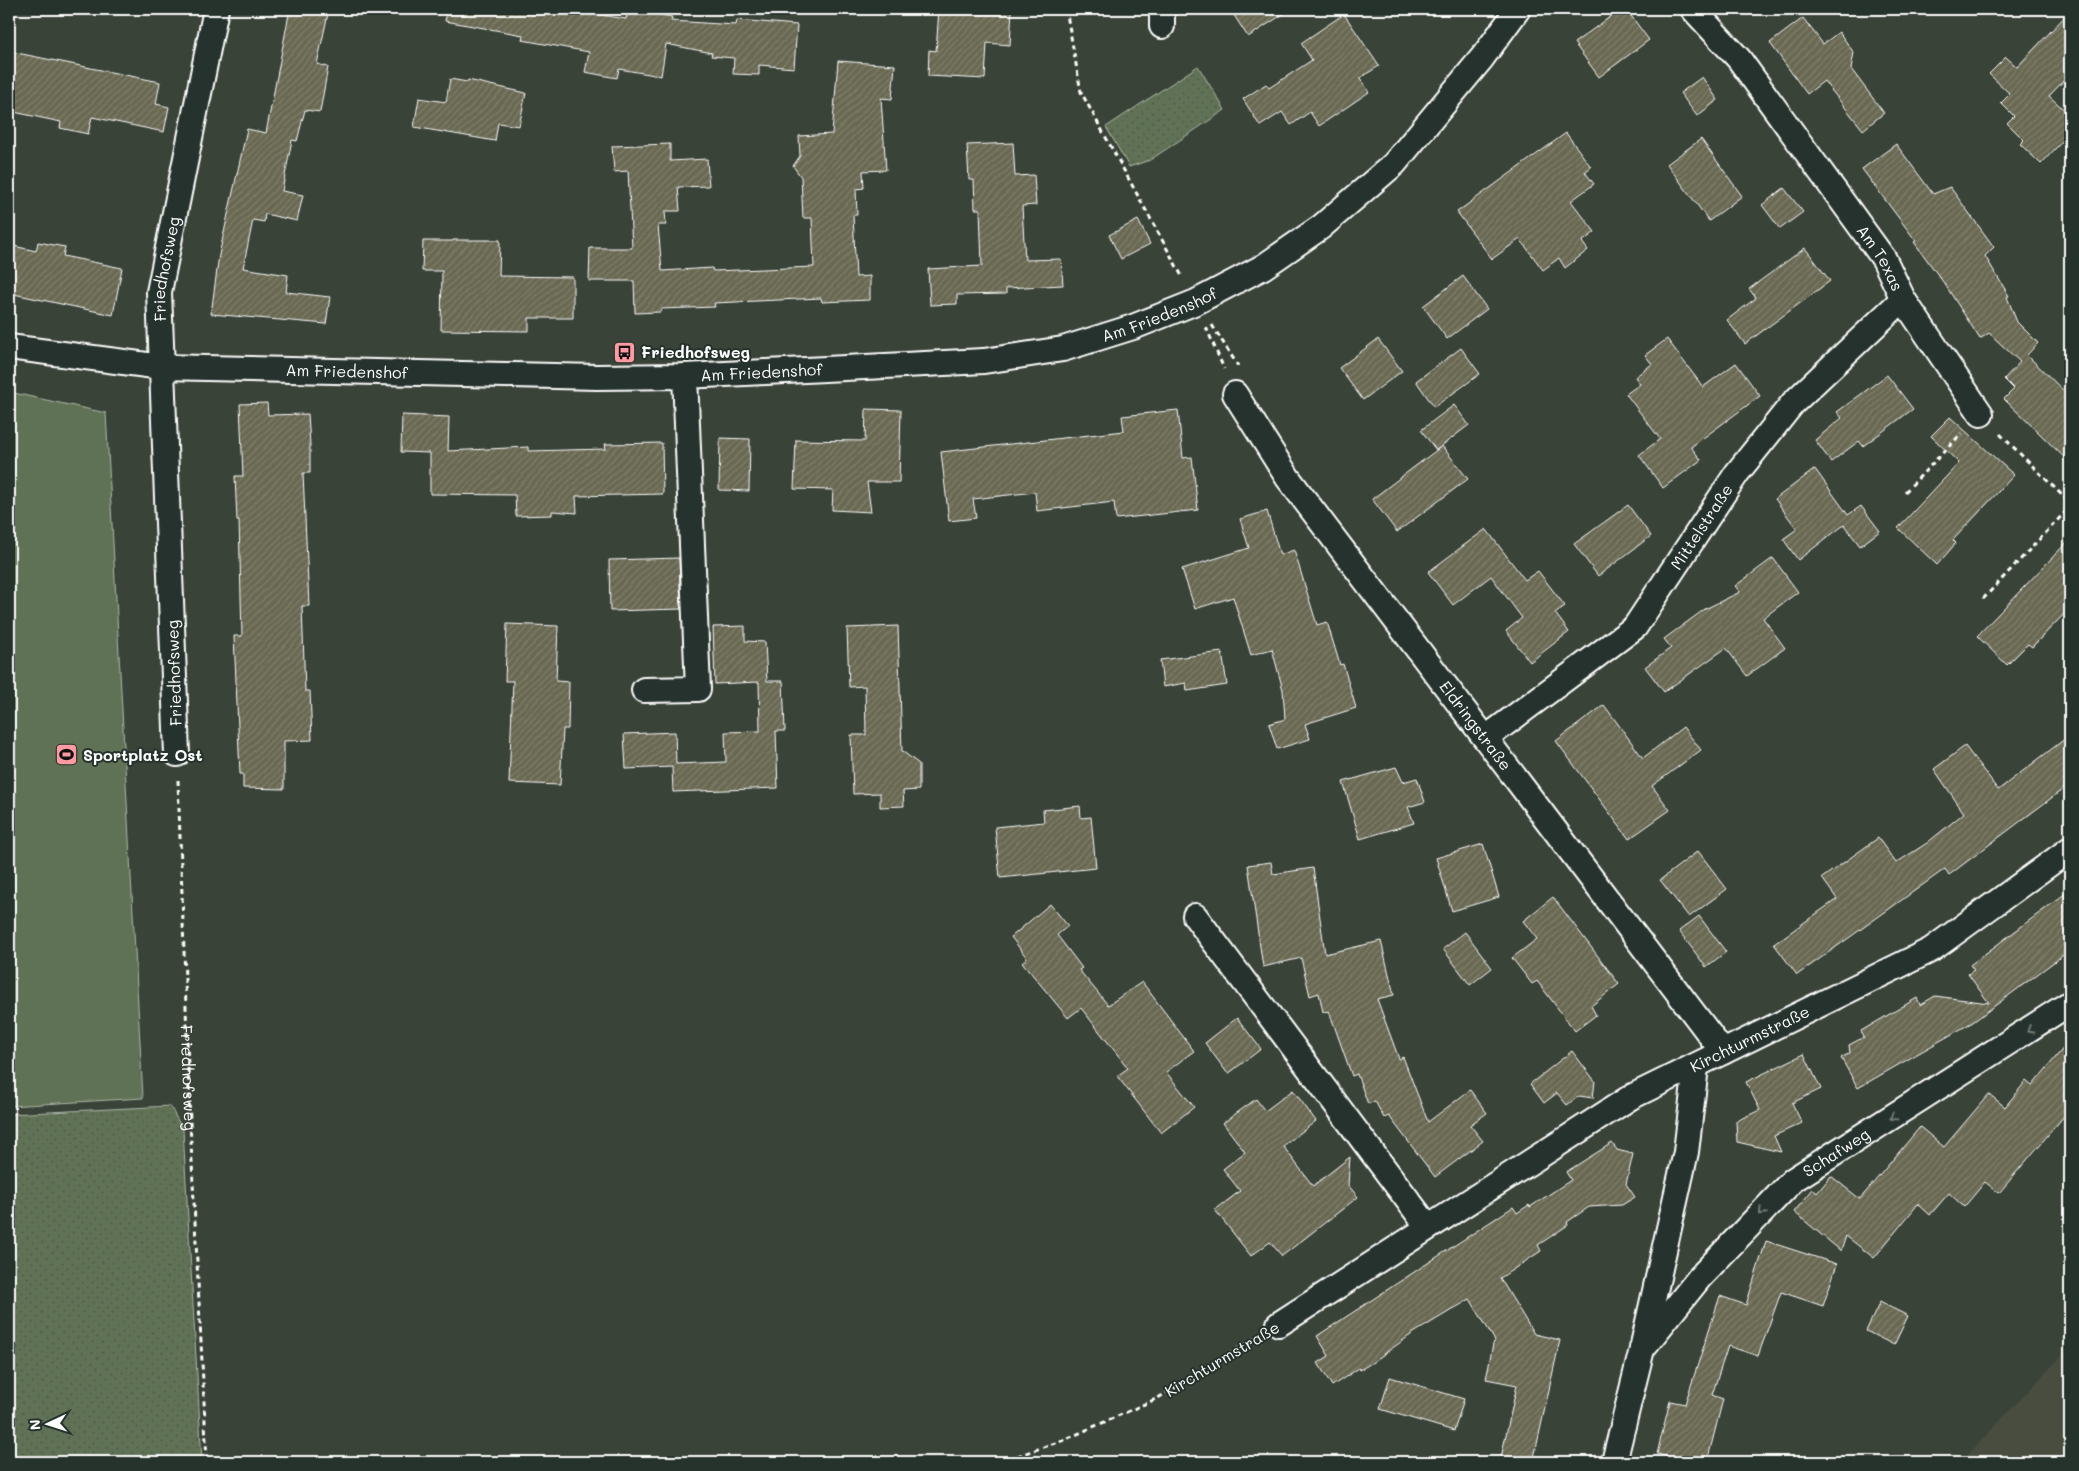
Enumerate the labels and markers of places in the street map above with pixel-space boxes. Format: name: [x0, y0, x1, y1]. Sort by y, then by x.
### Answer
bus stop icon: Friedhofsweg: [613, 340, 637, 364]
place label: Friedhofsweg: [641, 341, 750, 362]
sports icon: Sportplatz Ost: [55, 743, 79, 767]
place label: Sportplatz Ost: [83, 744, 203, 765]

